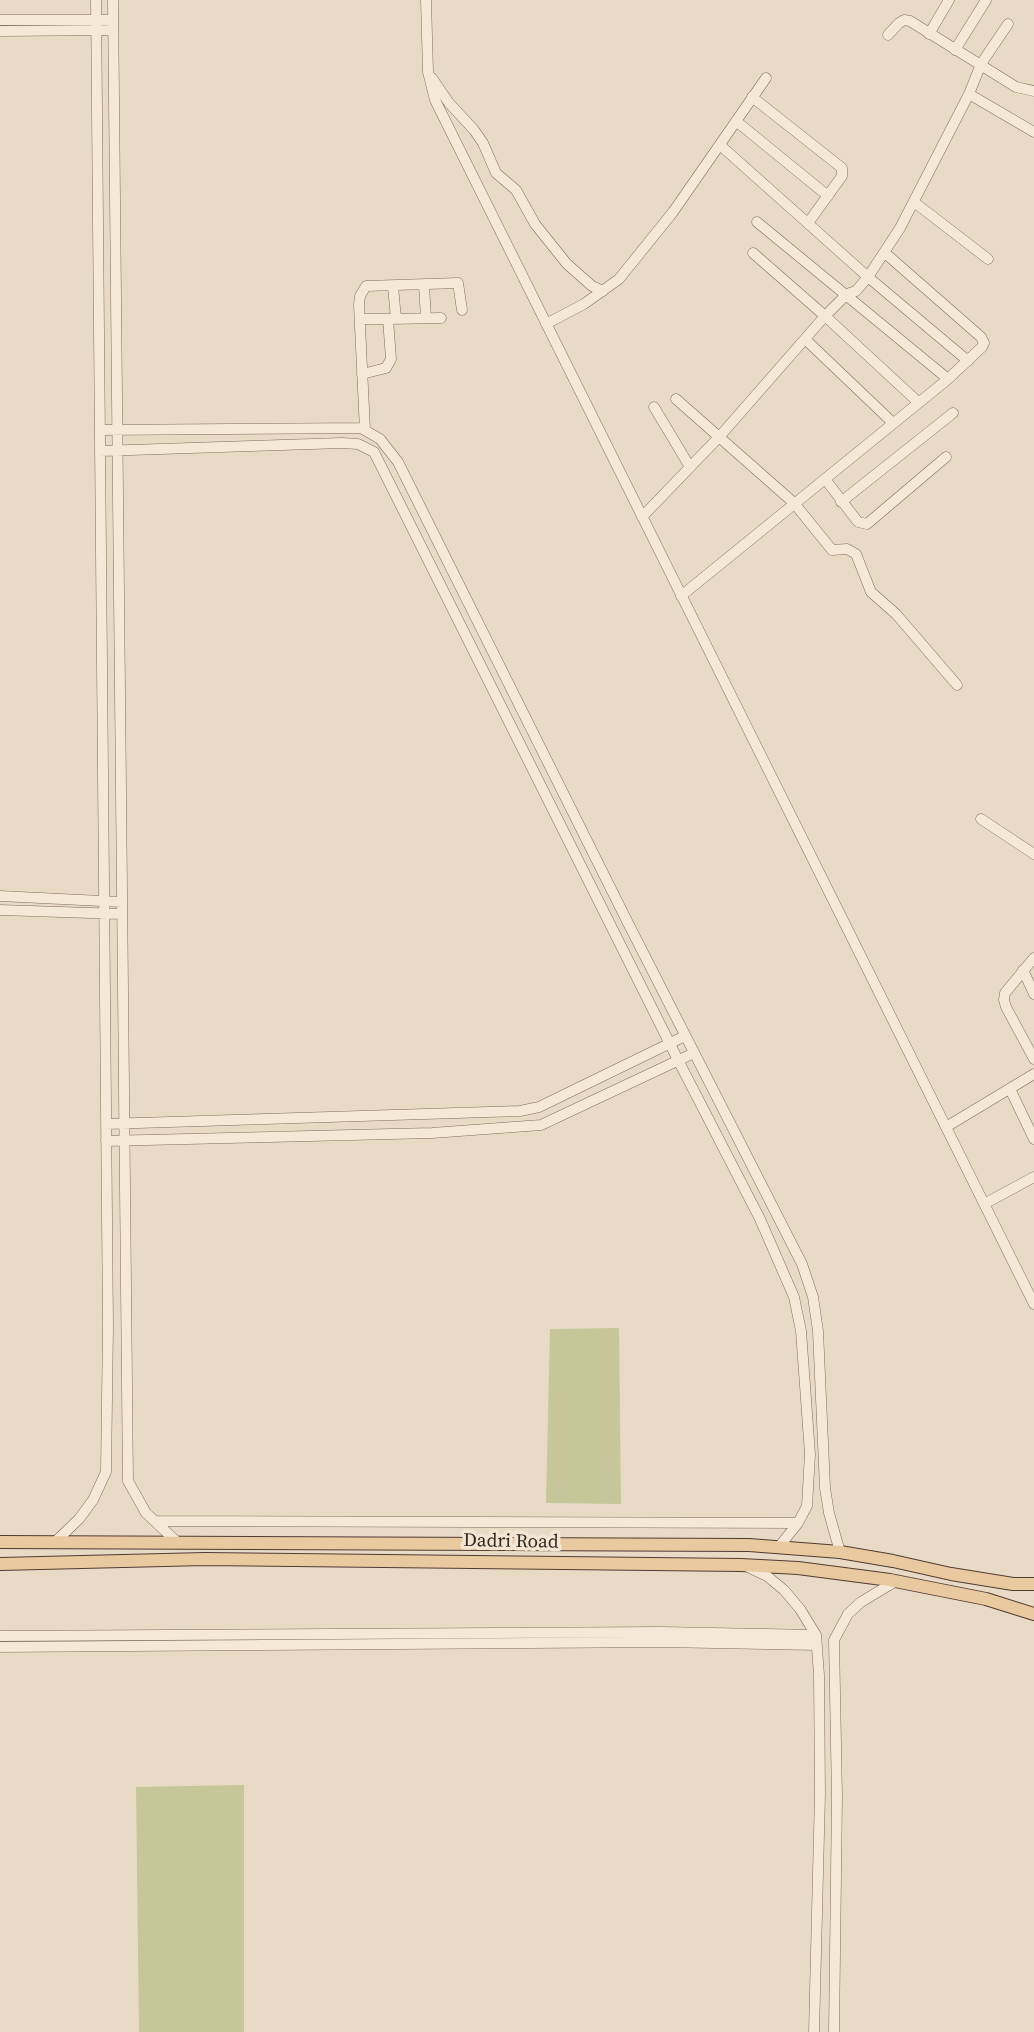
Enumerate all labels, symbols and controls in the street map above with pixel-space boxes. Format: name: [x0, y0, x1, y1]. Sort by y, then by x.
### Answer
street label: Dadri Road: [463, 1530, 559, 1554]

